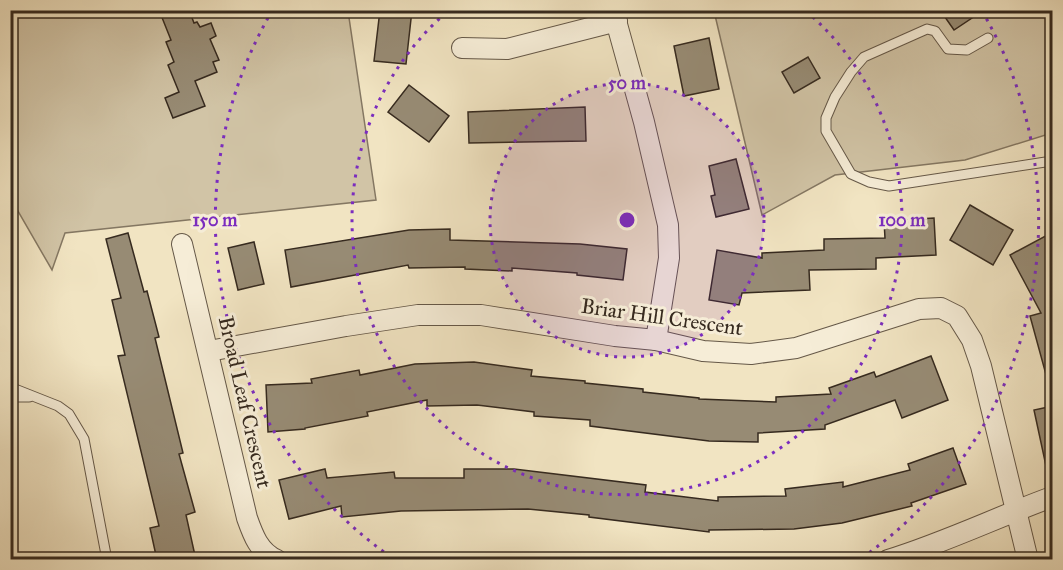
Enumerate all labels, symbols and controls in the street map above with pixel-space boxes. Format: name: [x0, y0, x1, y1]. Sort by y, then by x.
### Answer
text: 50 m: [608, 72, 647, 94]
text: 150 m: [193, 209, 238, 231]
text: 100 m: [879, 209, 926, 231]
centre of rings: [617, 210, 637, 230]
street label: Briar Hill Crescent: [579, 293, 745, 341]
street label: Broad Leaf Crescent: [213, 313, 278, 491]

